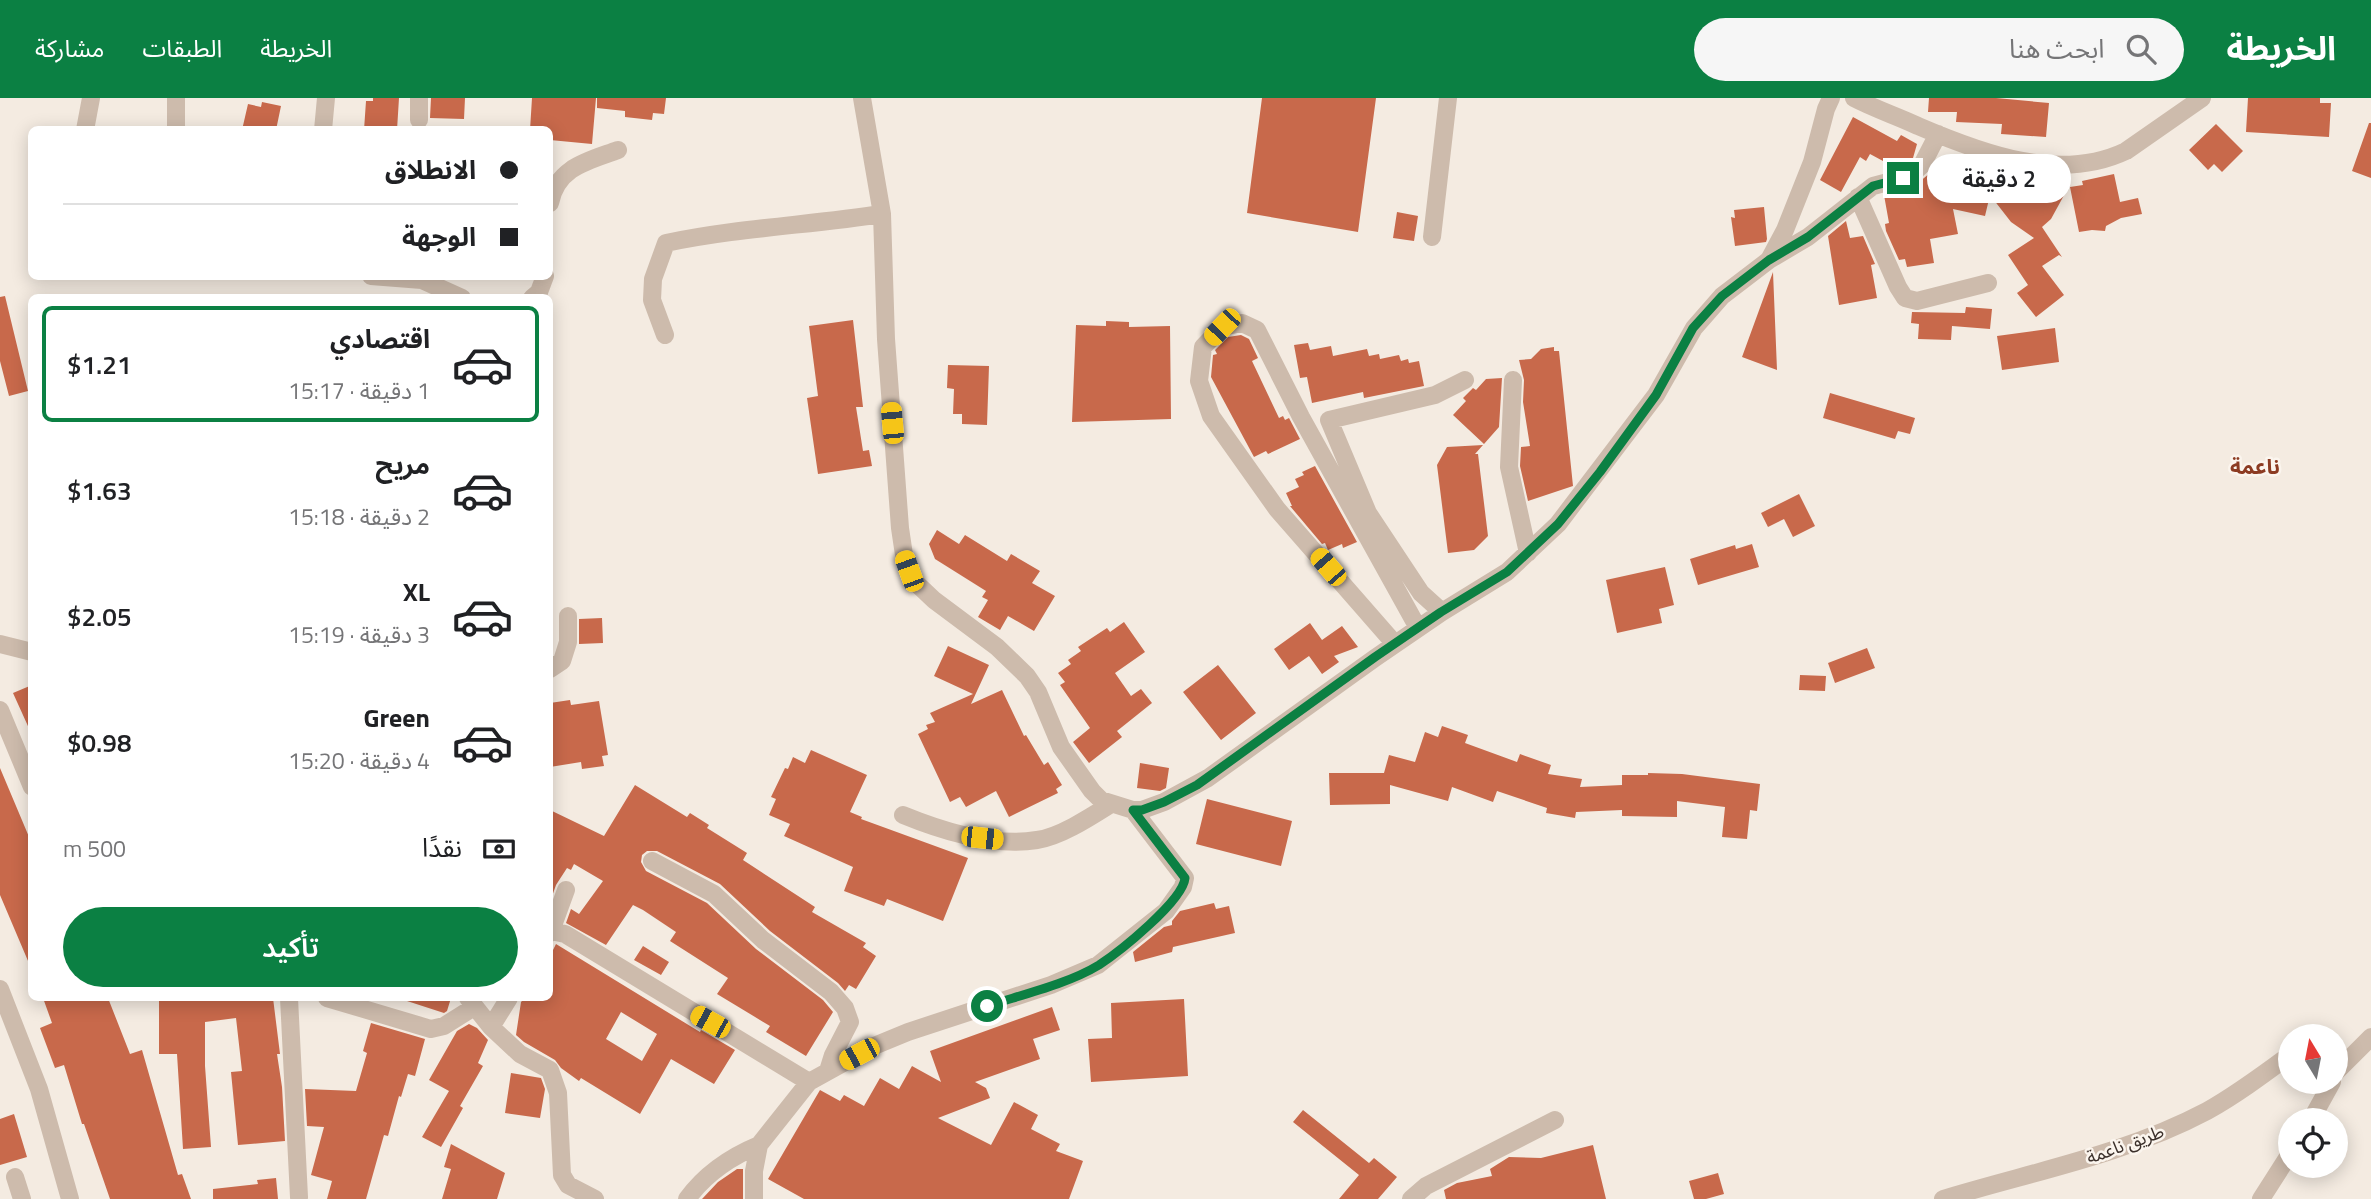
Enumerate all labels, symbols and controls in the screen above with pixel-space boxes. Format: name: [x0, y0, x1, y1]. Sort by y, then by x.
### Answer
search box: [1694, 18, 2184, 81]
text: الخريطة: [2226, 23, 2336, 73]
text: ابحث هنا: [2009, 29, 2104, 68]
text: مشاركة: [35, 30, 104, 66]
text: الطبقات: [142, 30, 222, 66]
text: الخريطة: [260, 30, 332, 66]
icon: search: [2122, 30, 2160, 68]
text: الانطلاق: [385, 150, 476, 189]
callout: 2 دقيقة: [1927, 154, 2071, 202]
text: 2 دقيقة: [1962, 161, 2036, 196]
route end: [1887, 162, 1919, 194]
text: الوجهة: [402, 217, 476, 256]
car: [1200, 305, 1245, 349]
text: اقتصادي: [330, 319, 430, 358]
icon: car: [451, 333, 514, 396]
text: $1.21: [67, 345, 131, 384]
text: 1 دقيقة · 15:17: [288, 373, 430, 408]
car: [880, 401, 905, 445]
text: مريح: [375, 445, 430, 484]
district label: ناعمة: [2230, 450, 2280, 482]
icon: car: [451, 459, 514, 522]
text: $1.63: [67, 471, 131, 510]
text: 2 دقيقة · 15:18: [288, 499, 430, 534]
car: [1307, 544, 1350, 590]
car: [892, 548, 927, 594]
text: XL: [403, 572, 430, 611]
icon: car: [451, 585, 514, 648]
text: $2.05: [67, 597, 131, 636]
text: 3 دقيقة · 15:19: [288, 617, 430, 652]
text: Green: [364, 698, 430, 737]
icon: car: [451, 711, 514, 774]
text: $0.98: [67, 723, 131, 762]
text: 4 دقيقة · 15:20: [288, 743, 430, 778]
car: [961, 825, 1004, 851]
text: نقدًا: [422, 828, 462, 867]
icon: cash: [480, 830, 518, 868]
text: 500 m: [63, 831, 126, 866]
button: تأكيد: [63, 907, 518, 987]
route start: [971, 990, 1003, 1022]
car: [687, 1003, 734, 1041]
north arrow: [2278, 1024, 2348, 1094]
map controls: [2278, 1024, 2348, 1178]
car: [836, 1035, 883, 1073]
button: locate: [2278, 1108, 2348, 1178]
street label: طريق ناعمة: [2082, 1117, 2168, 1171]

